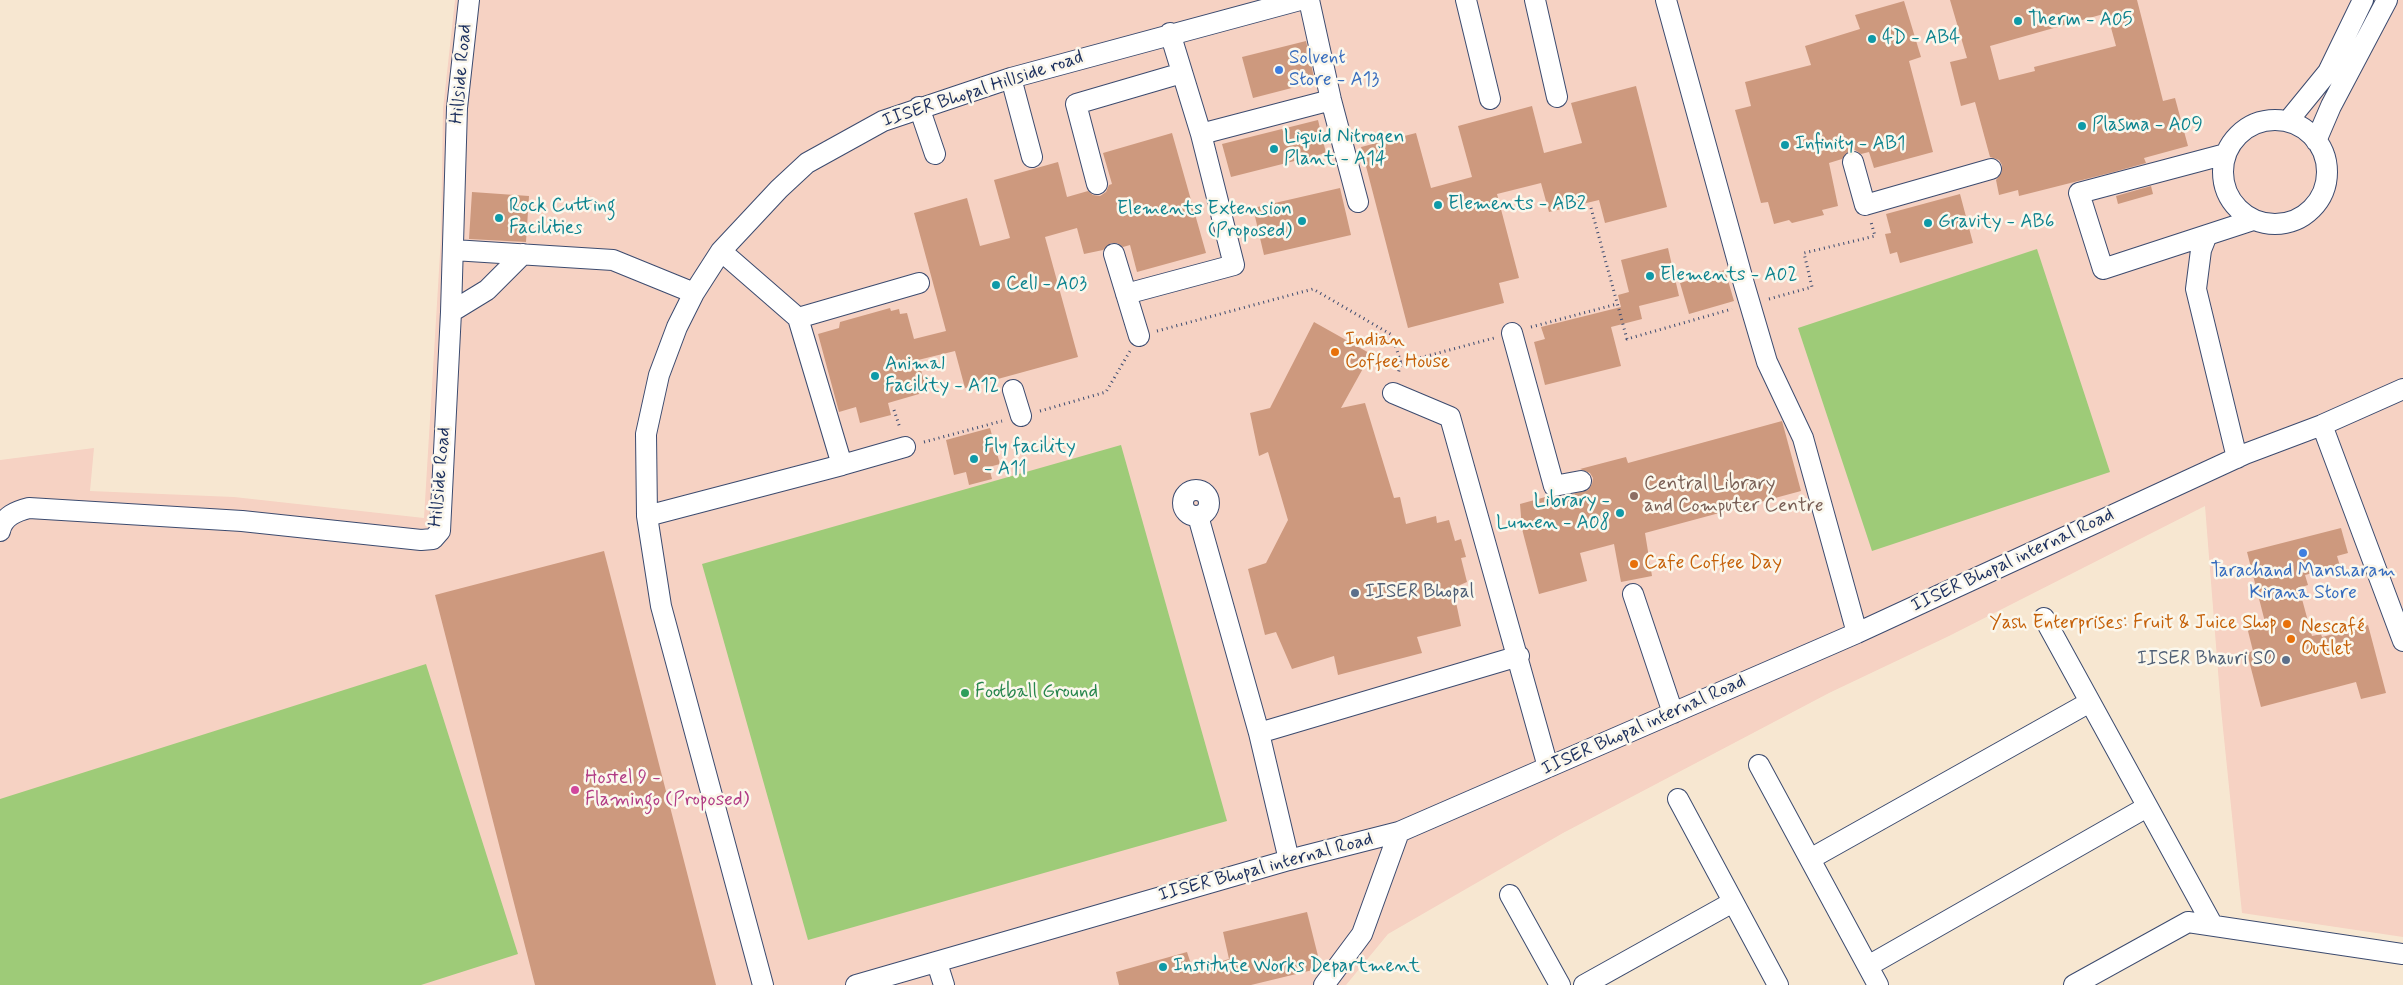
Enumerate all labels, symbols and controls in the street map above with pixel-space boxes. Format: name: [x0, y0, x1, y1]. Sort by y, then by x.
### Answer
place label: Therm - A05: [2028, 10, 2133, 32]
marker: Therm - A05: [2012, 15, 2024, 27]
street label: Hillside Road: [446, 23, 478, 125]
place label: 4D - AB4: [1882, 28, 1960, 50]
marker: 4D - AB4: [1866, 33, 1878, 45]
street label: IISER Bhopal Hillside road: [880, 47, 1086, 133]
place label: Solvent Store - A13: [1289, 48, 1379, 92]
marker: Solvent Store - A13: [1273, 64, 1285, 76]
place label: Plasma - A09: [2092, 115, 2203, 137]
marker: Plasma - A09: [2076, 120, 2088, 132]
place label: Liquid Nitrogen Plant - A14: [1284, 127, 1404, 171]
place label: Infinity - AB1: [1795, 134, 1905, 156]
marker: Infinity - AB1: [1779, 139, 1791, 151]
marker: Liquid Nitrogen Plant - A14: [1268, 143, 1280, 155]
place label: Elements - AB2: [1448, 194, 1586, 216]
place label: Rock Cutting Facilities: [509, 196, 616, 240]
place label: Elements Extension (Proposed): [1117, 199, 1292, 243]
marker: Elements - AB2: [1432, 199, 1444, 211]
marker: Rock Cutting Facilities: [493, 212, 505, 224]
place label: Gravity - AB6: [1938, 212, 2054, 234]
marker: Elements Extension (Proposed): [1296, 215, 1308, 227]
marker: Gravity - AB6: [1922, 217, 1934, 229]
place label: Elements - A02: [1660, 265, 1797, 287]
marker: Elements - A02: [1644, 270, 1656, 282]
place label: Cell - A03: [1006, 274, 1087, 296]
marker: Cell - A03: [990, 279, 1002, 291]
place label: Indian Coffee House: [1345, 330, 1450, 374]
marker: Indian Coffee House: [1329, 346, 1341, 358]
place label: Animal Facility - A12: [885, 354, 999, 398]
marker: Animal Facility - A12: [869, 370, 881, 382]
street label: Hillside Road: [425, 426, 457, 528]
place label: Fly facility - A11: [984, 437, 1076, 481]
marker: Fly facility - A11: [968, 453, 980, 465]
place label: Central Library and Computer Centre: [1644, 474, 1823, 518]
marker: Central Library and Computer Centre: [1628, 490, 1640, 502]
place label: Library - Lumen - A08: [1496, 491, 1610, 535]
street label: IISER Bhopal internal Road: [1908, 504, 2118, 618]
marker: Library - Lumen - A08: [1614, 507, 1626, 519]
marker: Tarachand Mansharam Kirana Store: [2297, 547, 2309, 559]
place label: Cafe Coffee Day: [1644, 553, 1782, 575]
marker: Cafe Coffee Day: [1628, 558, 1640, 570]
place label: Tarachand Mansharam Kirana Store: [2210, 561, 2396, 605]
place label: IISER Bhopal: [1365, 582, 1474, 604]
marker: IISER Bhopal: [1349, 587, 1361, 599]
place label: Yash Enterprises: Fruit & Juice Shop: [1990, 613, 2277, 635]
place label: Nescafé Outlet: [2301, 617, 2364, 661]
marker: Yash Enterprises: Fruit & Juice Shop: [2281, 618, 2293, 630]
marker: Nescafé Outlet: [2285, 633, 2297, 645]
place label: IISER Bhauri SO: [2137, 649, 2276, 671]
marker: IISER Bhauri SO: [2280, 654, 2292, 666]
street label: IISER Bhopal internal Road: [1538, 671, 1750, 781]
place label: Football Ground: [975, 682, 1098, 704]
marker: Football Ground: [959, 687, 971, 699]
place label: Hostel 9 - Flamingo (Proposed): [585, 768, 749, 812]
marker: Hostel 9 - Flamingo (Proposed): [569, 784, 581, 796]
street label: IISER Bhopal internal Road: [1156, 828, 1376, 908]
place label: Institute Works Department: [1173, 956, 1420, 978]
marker: Institute Works Department: [1157, 961, 1169, 973]

